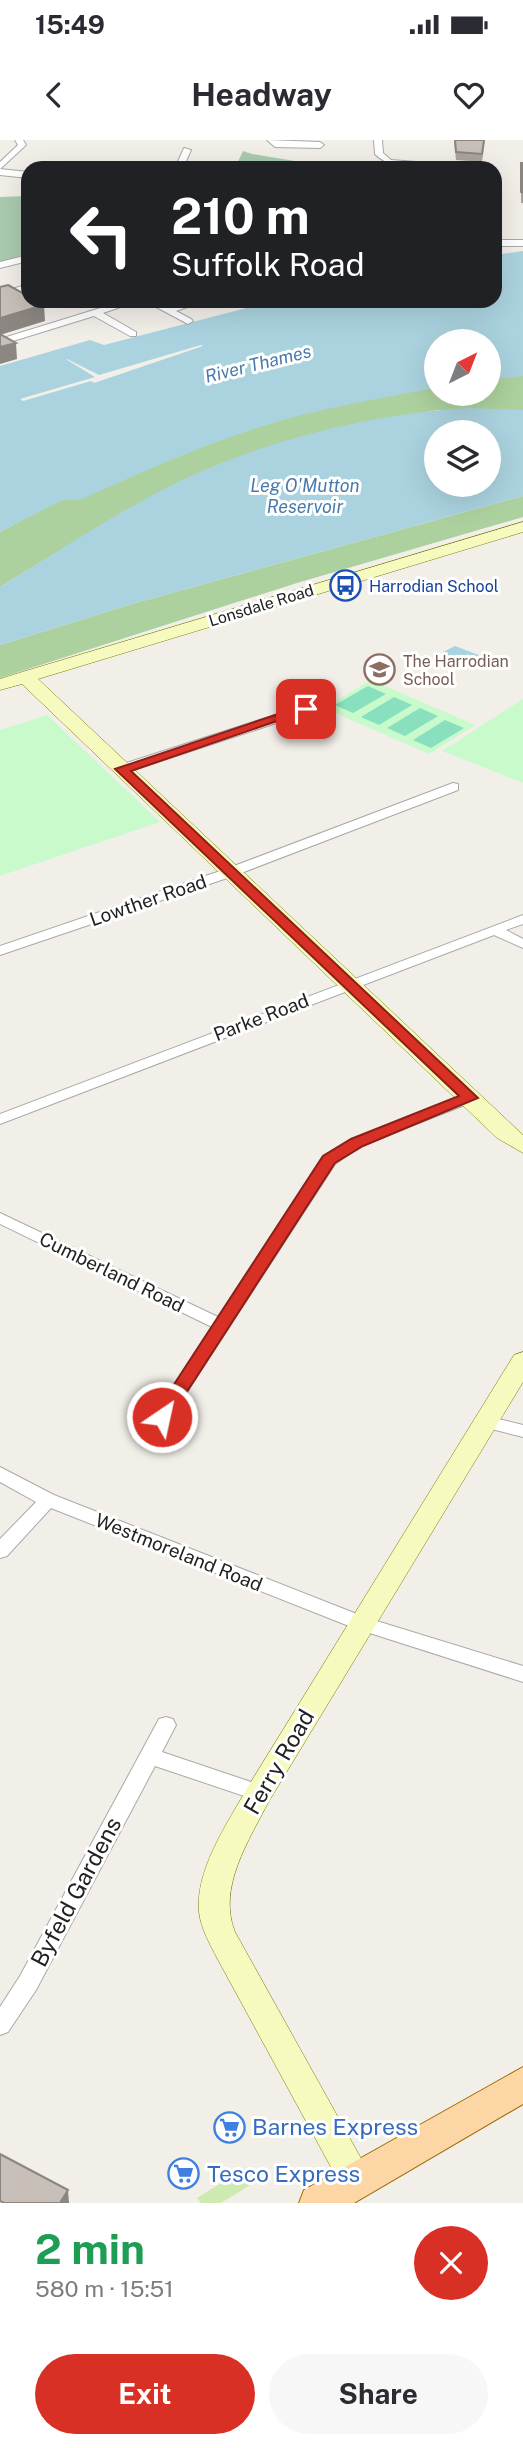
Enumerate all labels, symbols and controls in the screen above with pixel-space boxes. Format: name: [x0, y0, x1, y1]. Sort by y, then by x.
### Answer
text: 15:49: [35, 9, 105, 40]
icon: back: [35, 76, 73, 114]
text: Headway: [191, 76, 332, 113]
icon: heart: [450, 76, 488, 114]
text: 210 m: [171, 187, 310, 245]
icon: left: [56, 189, 147, 280]
text: Suffolk Road: [171, 246, 365, 283]
north arrow: [424, 329, 500, 406]
map controls: [424, 329, 501, 497]
water label: River Thames: [203, 340, 313, 387]
button: layers: [424, 420, 501, 497]
water label: Leg O'Mutton Reservoir: [250, 475, 360, 517]
bus stop icon: Harrodian School: [329, 569, 363, 603]
place label: Harrodian School: [369, 577, 499, 596]
street label: Lonsdale Road: [206, 580, 316, 630]
place label: The Harrodian School: [403, 652, 509, 689]
school or university icon: The Harrodian School: [363, 653, 397, 687]
pin: [276, 679, 336, 739]
icon: arrive: [287, 690, 325, 728]
street label: Lowther Road: [87, 870, 209, 930]
street label: Parke Road: [210, 989, 312, 1045]
street label: Cumberland Road: [36, 1227, 188, 1317]
position arrow: [125, 1380, 199, 1454]
street label: Westmoreland Road: [92, 1508, 266, 1596]
street label: Ferry Road: [238, 1704, 319, 1819]
street label: Byfeld Gardens: [25, 1812, 126, 1971]
supermarket icon: Barnes Express: [212, 2110, 246, 2144]
place label: Barnes Express: [252, 2113, 418, 2140]
supermarket icon: Tesco Express: [167, 2157, 201, 2191]
place label: Tesco Express: [207, 2160, 360, 2187]
text: 2 min: [35, 2224, 145, 2273]
button: close: [414, 2226, 488, 2300]
text: 580 m · 15:51: [35, 2275, 174, 2302]
button: Exit: [35, 2354, 255, 2434]
button: Share: [269, 2354, 488, 2434]

